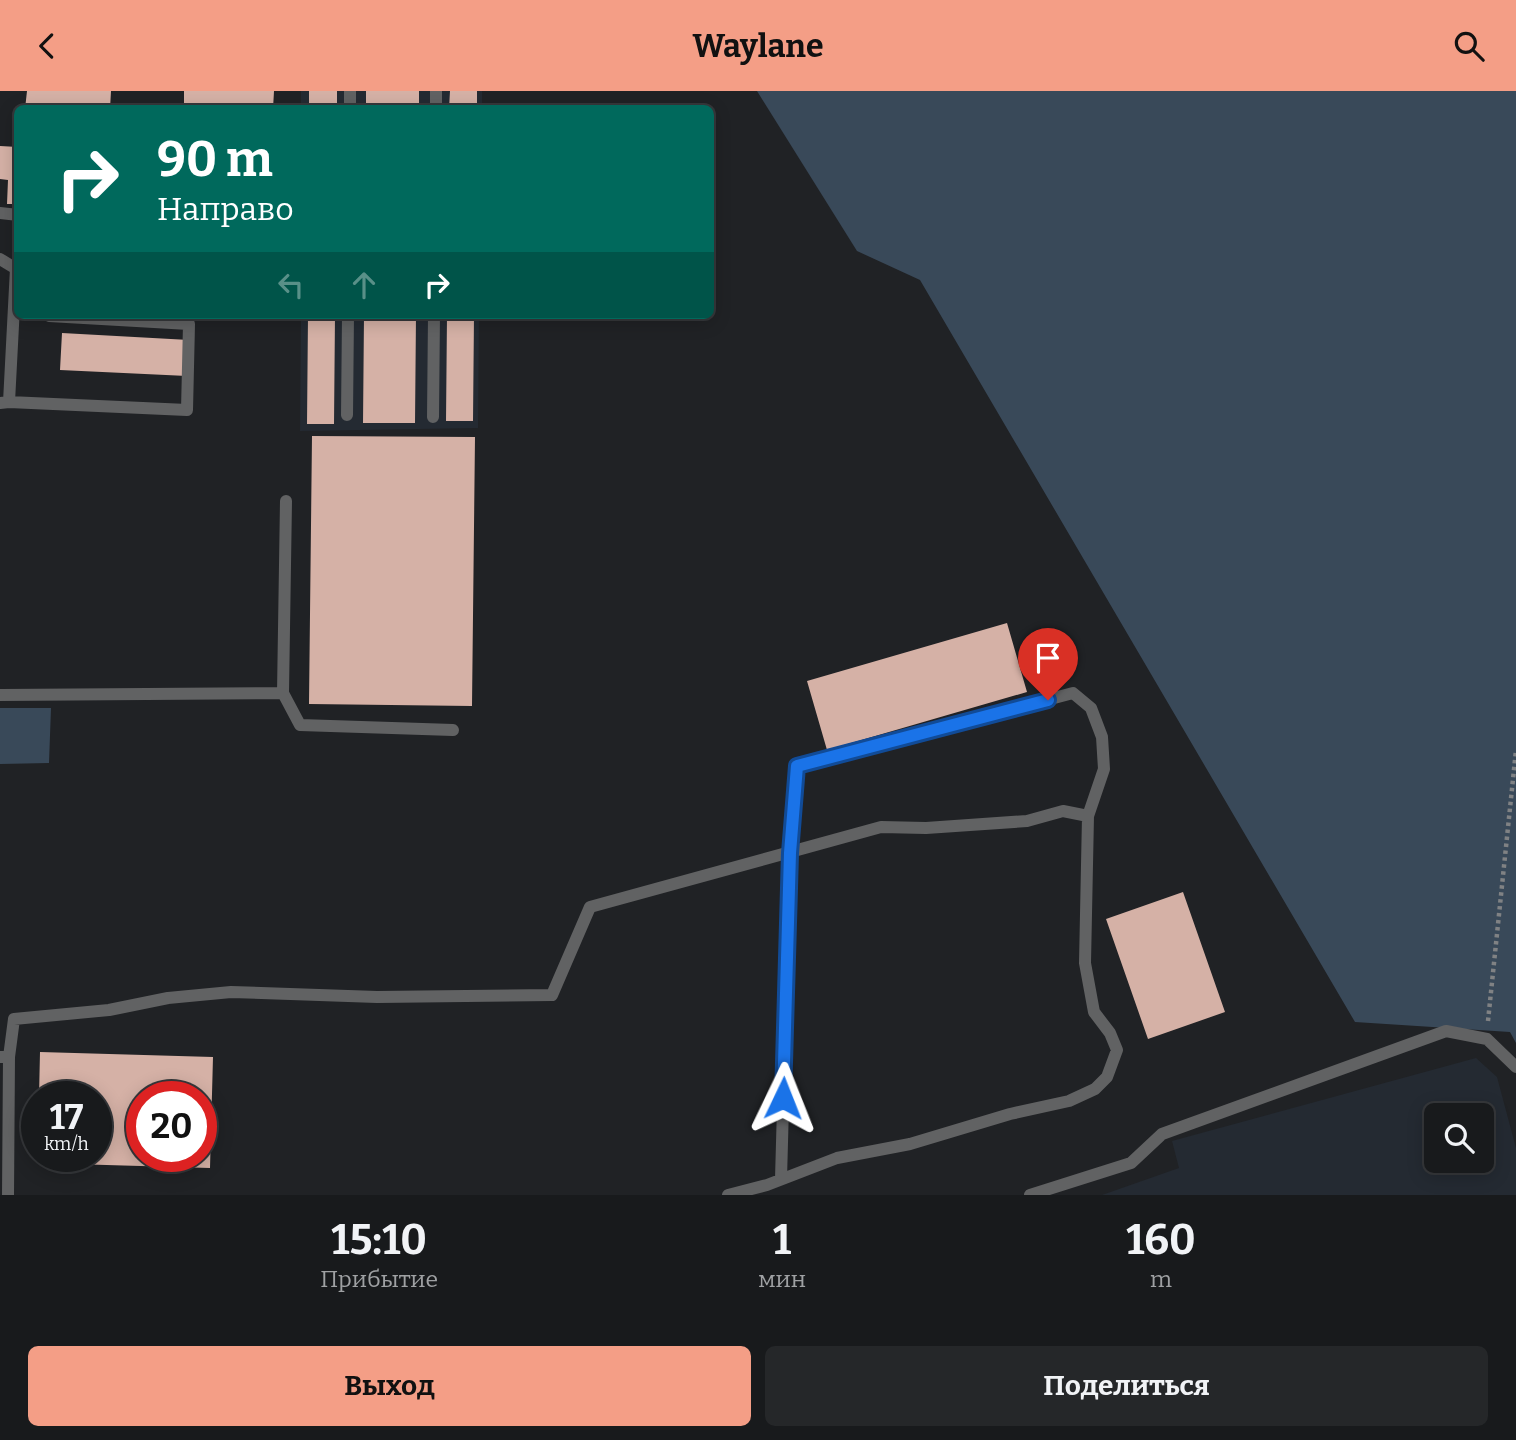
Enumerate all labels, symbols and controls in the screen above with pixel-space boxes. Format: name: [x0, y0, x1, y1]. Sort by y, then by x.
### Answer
icon: back: [28, 27, 66, 65]
text: Waylane: [692, 27, 824, 65]
icon: search: [1450, 27, 1488, 65]
text: 90 m: [157, 130, 273, 189]
icon: right: [42, 133, 133, 224]
text: Направо: [157, 190, 294, 228]
icon: left: [272, 266, 310, 304]
icon: ahead: [345, 266, 383, 304]
icon: right: [418, 266, 456, 304]
pin: [1018, 628, 1078, 700]
icon: arrive: [1029, 639, 1067, 677]
position arrow: [746, 1061, 820, 1135]
speed limit sign: 20: [126, 1081, 217, 1172]
text: 17: [50, 1096, 83, 1138]
map controls: [1424, 1103, 1494, 1173]
button: search: [1424, 1103, 1494, 1173]
text: km/h: [44, 1133, 89, 1155]
text: 15:10: [331, 1215, 427, 1265]
text: 1: [773, 1215, 791, 1265]
text: 160: [1126, 1215, 1196, 1265]
text: Прибытие: [320, 1265, 438, 1293]
text: мин: [758, 1265, 806, 1293]
text: m: [1150, 1265, 1172, 1293]
button: Выход: [28, 1346, 751, 1426]
button: Поделиться: [765, 1346, 1488, 1426]

